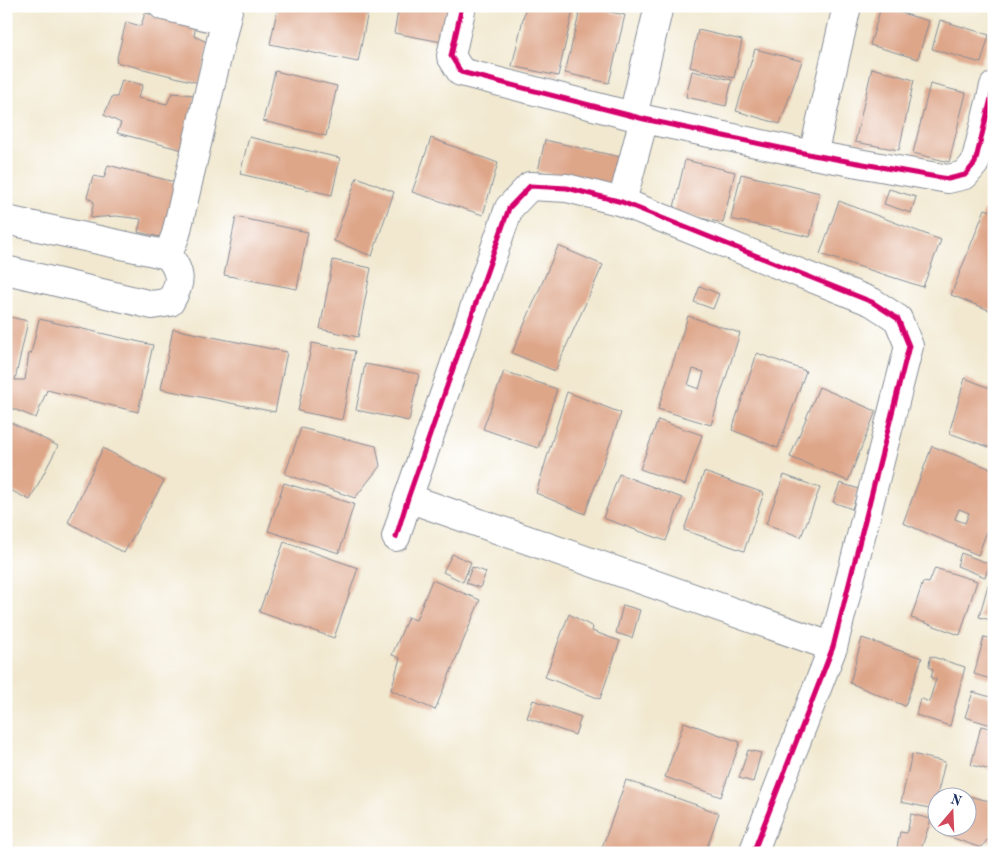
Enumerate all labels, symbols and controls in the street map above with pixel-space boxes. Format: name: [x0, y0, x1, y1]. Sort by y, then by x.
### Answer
north arrow: [928, 786, 978, 836]
text: N: [949, 792, 964, 809]

